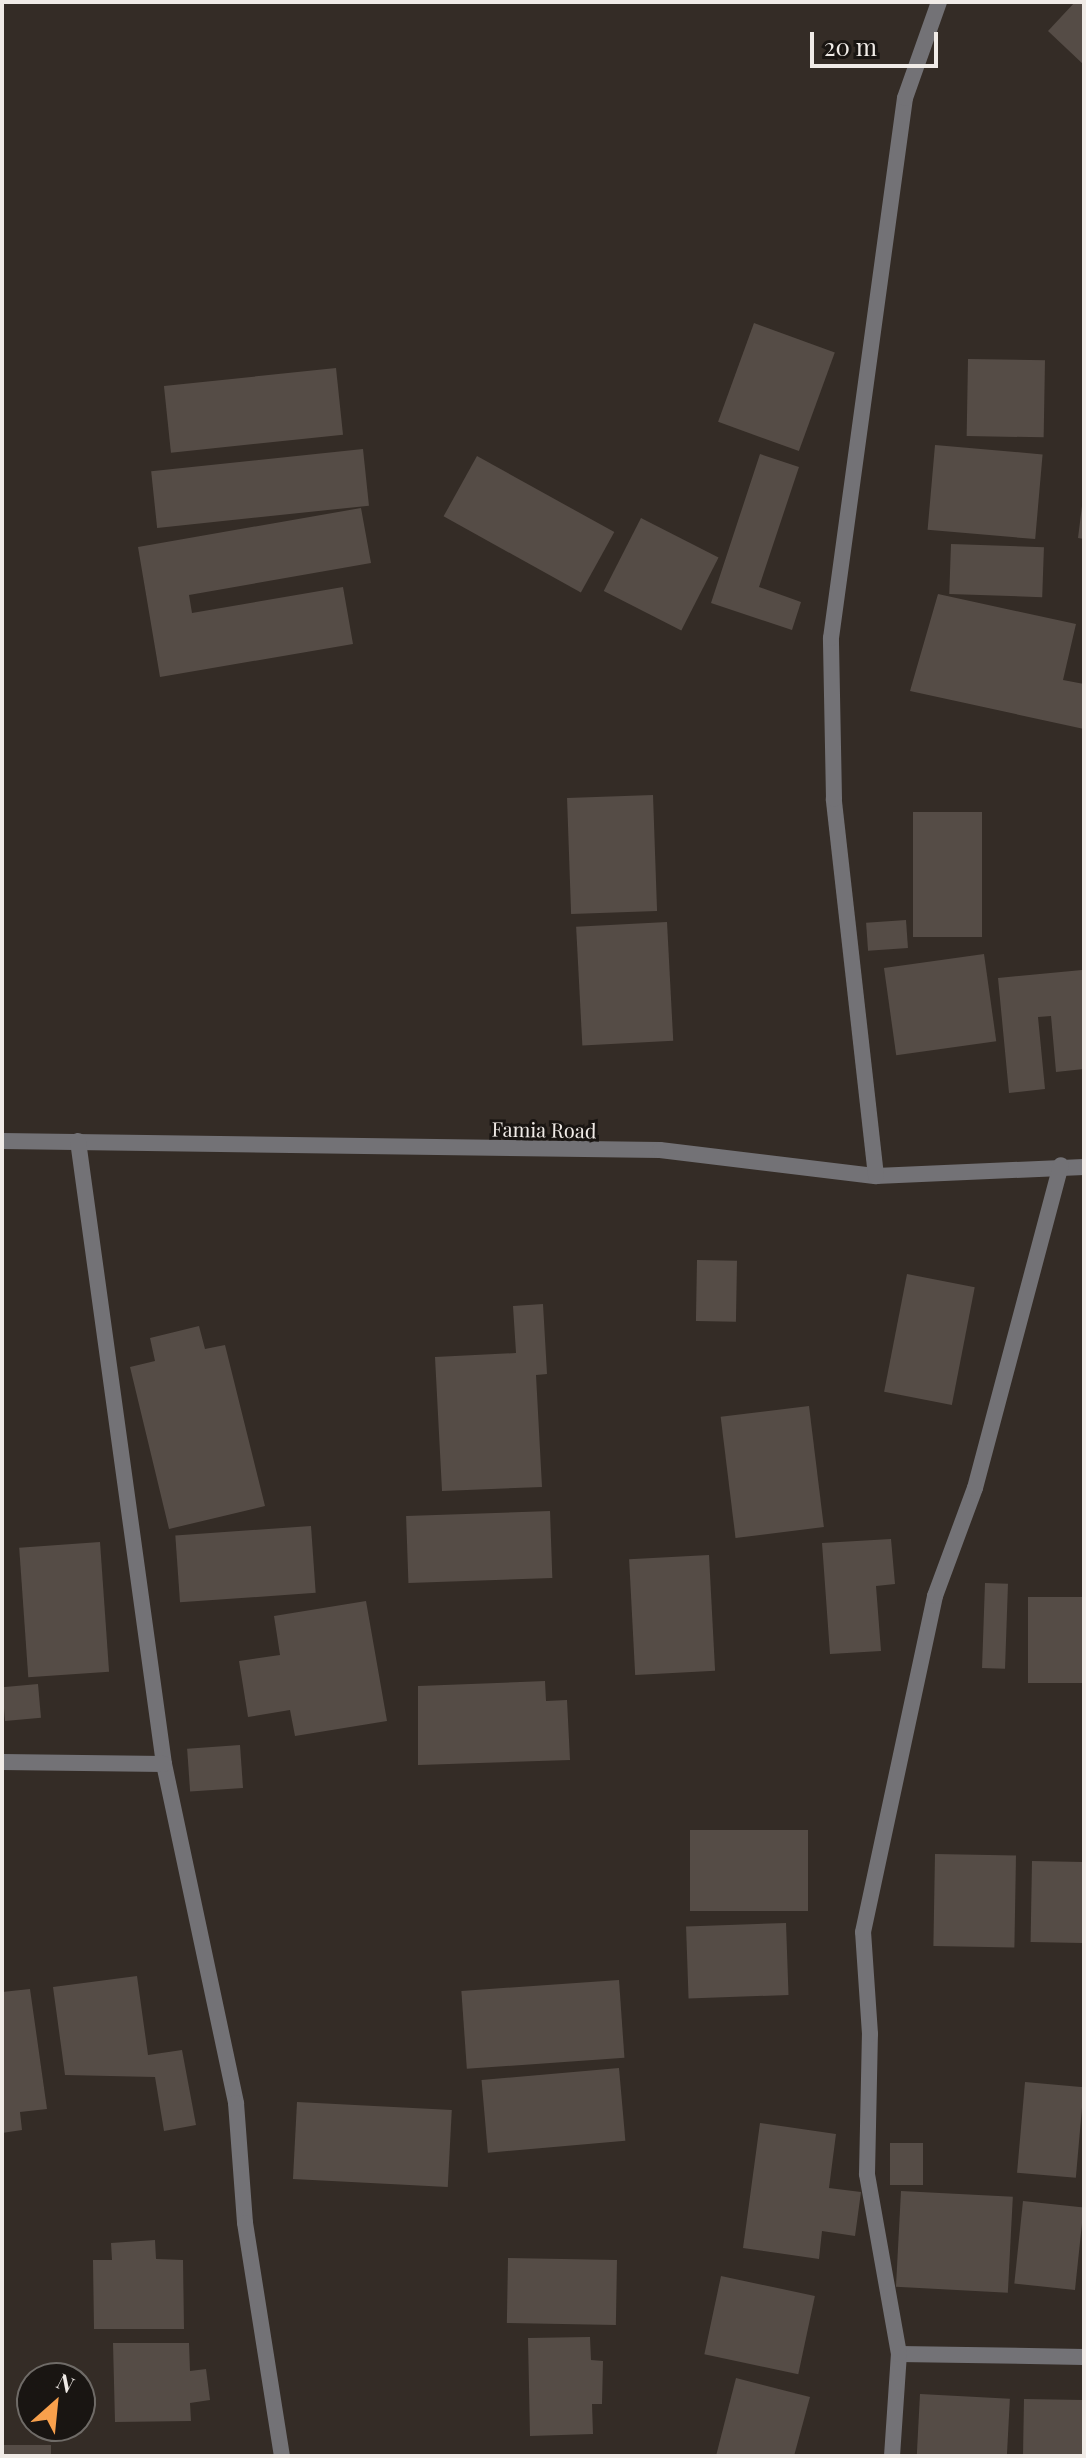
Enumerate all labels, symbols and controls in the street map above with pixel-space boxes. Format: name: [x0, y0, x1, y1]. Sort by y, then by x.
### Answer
scale bar: [814, 16, 942, 66]
text: 20 m: [824, 30, 877, 62]
street label: Famia Road: [491, 1116, 597, 1142]
north arrow: [16, 2362, 96, 2442]
text: N: [52, 2365, 80, 2399]

